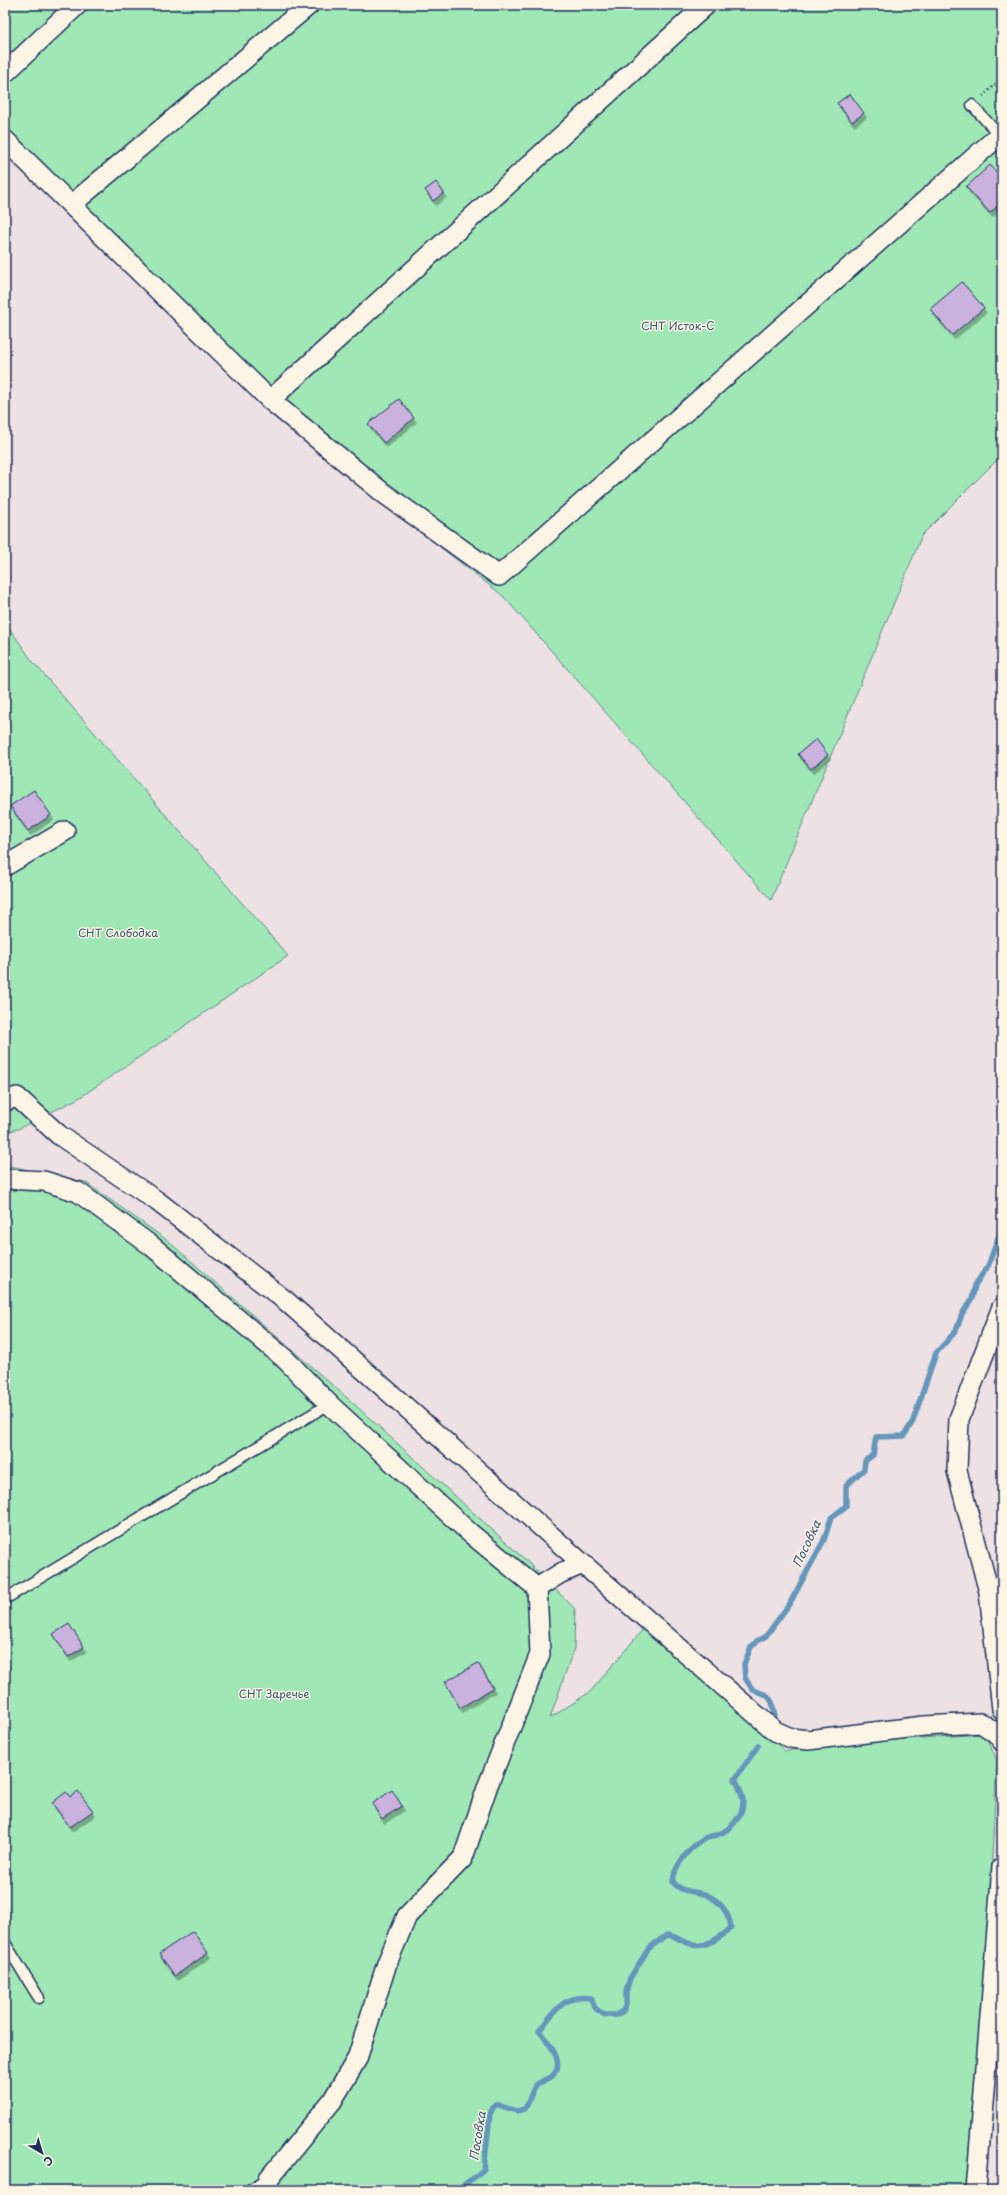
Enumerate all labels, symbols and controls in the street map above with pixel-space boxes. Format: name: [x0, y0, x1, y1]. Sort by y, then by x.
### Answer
park label: СНТ Исток-С: [641, 317, 715, 334]
park label: СНТ Слободка: [78, 924, 158, 941]
water label: Посовка: [787, 1517, 825, 1570]
park label: СНТ Заречье: [239, 1685, 309, 1702]
water label: Посовка: [464, 2109, 490, 2162]
north arrow: [22, 2133, 62, 2173]
text: С: [40, 2152, 57, 2171]

